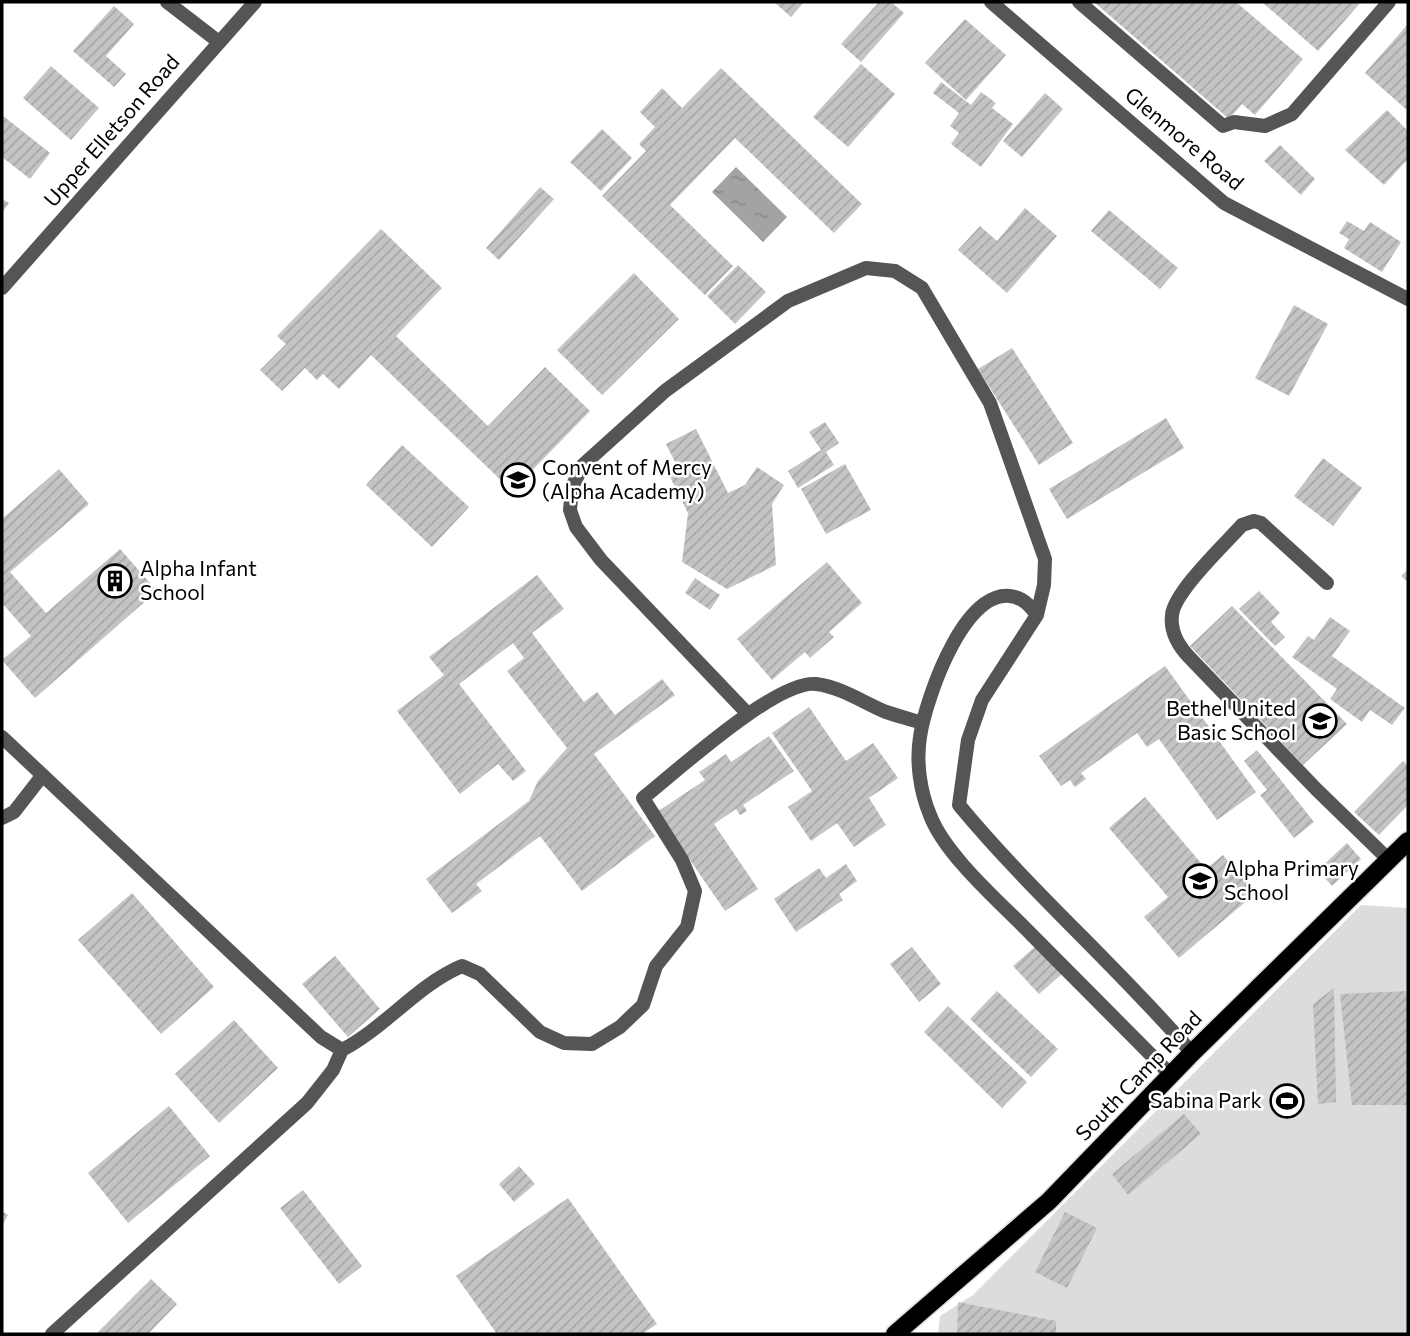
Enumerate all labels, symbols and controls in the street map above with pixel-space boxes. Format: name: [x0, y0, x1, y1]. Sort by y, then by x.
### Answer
street label: Upper Elletson Road: [38, 49, 184, 211]
street label: Glenmore Road: [1121, 81, 1249, 195]
place label: Convent of Mercy (Alpha Academy): [542, 454, 712, 503]
school or university icon: Convent of Mercy (Alpha Academy): [499, 461, 537, 499]
place label: Alpha Infant School: [140, 555, 257, 604]
building icon: Alpha Infant School: [96, 562, 134, 600]
place label: Bethel United Basic School: [1166, 695, 1296, 744]
school or university icon: Bethel United Basic School: [1301, 702, 1339, 740]
place label: Alpha Primary School: [1224, 855, 1359, 904]
school or university icon: Alpha Primary School: [1181, 862, 1219, 900]
street label: South Camp Road: [1070, 1005, 1206, 1145]
sports icon: Sabina Park: [1268, 1082, 1306, 1120]
place label: Sabina Park: [1150, 1087, 1262, 1112]

